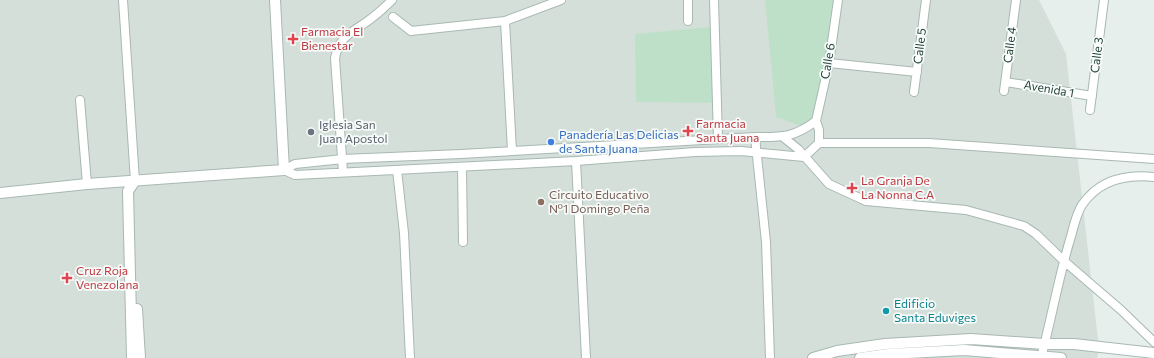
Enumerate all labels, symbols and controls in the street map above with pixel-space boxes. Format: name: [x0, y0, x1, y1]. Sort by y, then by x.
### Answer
place label: Farmacia El Bienestar: [301, 24, 363, 52]
street label: Calle 4: [1000, 26, 1018, 64]
street label: Calle 5: [910, 27, 928, 65]
marker: Farmacia El Bienestar: [288, 34, 298, 44]
street label: Calle 3: [1087, 36, 1105, 74]
street label: Calle 6: [817, 42, 837, 80]
street label: Avenida 1: [1023, 77, 1075, 99]
place label: Farmacia Santa Juana: [696, 116, 759, 145]
place label: Iglesia San Juan Apostol: [319, 117, 388, 146]
marker: Farmacia Santa Juana: [683, 126, 693, 136]
marker: Iglesia San Juan Apostol: [306, 127, 316, 137]
place label: Panadería Las Delicias de Santa Juana: [559, 127, 679, 156]
marker: Panadería Las Delicias de Santa Juana: [546, 137, 556, 147]
place label: La Granja De La Nonna C.A: [861, 173, 934, 201]
marker: La Granja De La Nonna C.A: [846, 182, 858, 194]
place label: Circuito Educativo Nº1 Domingo Peña: [549, 187, 650, 215]
marker: Circuito Educativo Nº1 Domingo Peña: [536, 197, 546, 207]
place label: Cruz Roja Venezolana: [76, 263, 139, 291]
marker: Cruz Roja Venezolana: [61, 272, 73, 284]
place label: Edificio Santa Eduviges: [894, 296, 976, 324]
marker: Edificio Santa Eduviges: [881, 306, 891, 316]

